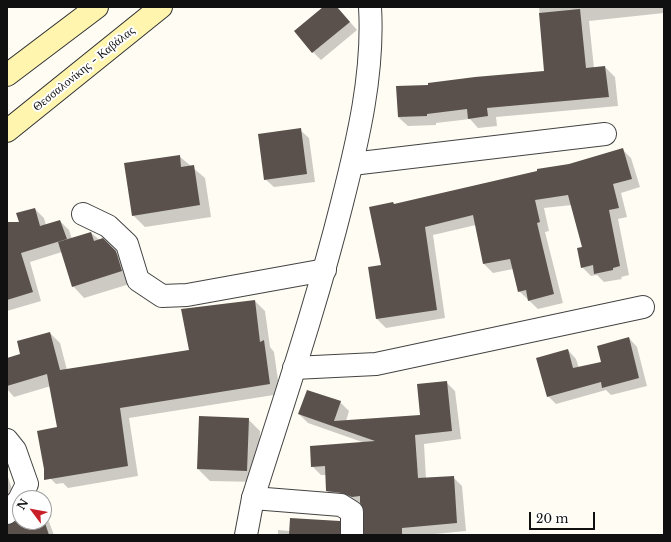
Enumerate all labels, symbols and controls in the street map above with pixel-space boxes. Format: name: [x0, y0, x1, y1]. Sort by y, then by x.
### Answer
street label: Θεσσαλονίκης - Καβάλας: [30, 24, 138, 114]
north arrow: [12, 490, 52, 530]
text: N: [14, 496, 31, 512]
scale bar: [531, 504, 597, 530]
text: 20 m: [536, 511, 568, 526]

